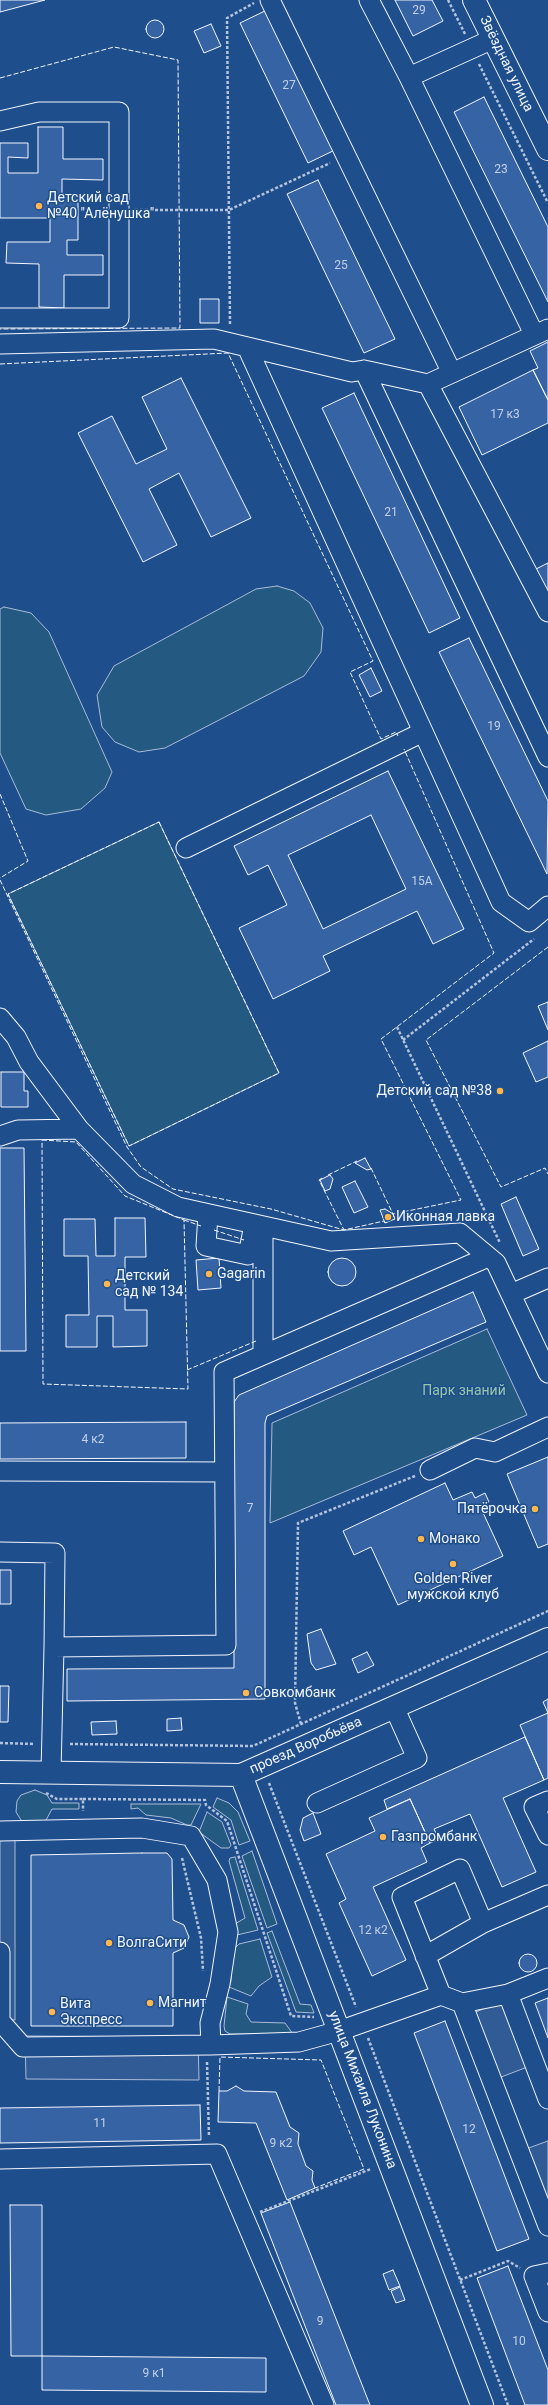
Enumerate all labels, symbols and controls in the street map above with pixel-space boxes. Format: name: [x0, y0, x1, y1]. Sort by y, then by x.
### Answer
house number: 29: [412, 4, 426, 18]
street label: Звёздная улица: [476, 13, 536, 115]
house number: 27: [282, 79, 296, 93]
house number: 23: [494, 163, 508, 177]
place label: Детский сад №40 "Алёнушка": [47, 190, 154, 222]
marker: Детский сад №40 "Алёнушка": [34, 201, 44, 211]
house number: 25: [334, 259, 348, 273]
house number: 17 к3: [490, 408, 520, 422]
house number: 21: [384, 506, 398, 520]
house number: 19: [487, 720, 501, 734]
house number: 15А: [411, 875, 433, 889]
place label: Детский сад №38: [376, 1083, 492, 1099]
marker: Детский сад №38: [495, 1086, 505, 1096]
place label: Иконная лавка: [396, 1209, 495, 1225]
marker: Иконная лавка: [383, 1212, 393, 1222]
place label: Gagarin: [217, 1266, 266, 1282]
place label: Детский сад № 134: [115, 1268, 183, 1300]
marker: Gagarin: [204, 1269, 214, 1279]
marker: Детский сад № 134: [102, 1279, 112, 1289]
park label: Парк знаний: [422, 1383, 506, 1399]
house number: 4 к2: [82, 1433, 104, 1447]
place label: Пятёрочка: [457, 1501, 527, 1517]
house number: 7: [247, 1502, 253, 1516]
marker: Пятёрочка: [530, 1504, 540, 1514]
place label: Монако: [429, 1531, 480, 1547]
marker: Монако: [416, 1534, 426, 1544]
marker: Golden River мужской клуб: [448, 1559, 458, 1569]
place label: Golden River мужской клуб: [407, 1571, 499, 1604]
place label: Совкомбанк: [254, 1685, 336, 1701]
marker: Совкомбанк: [241, 1688, 251, 1698]
street label: проезд Воробьёва: [247, 1714, 365, 1778]
place label: Газпромбанк: [391, 1829, 477, 1845]
marker: Газпромбанк: [378, 1832, 388, 1842]
house number: 12 к2: [358, 1924, 388, 1938]
place label: ВолгаСити: [117, 1935, 187, 1951]
marker: ВолгаСити: [104, 1938, 114, 1948]
place label: Магнит: [158, 1995, 207, 2011]
place label: Вита Экспресс: [60, 1996, 122, 2028]
marker: Магнит: [145, 1998, 155, 2008]
marker: Вита Экспресс: [47, 2007, 57, 2017]
street label: улица Михаила Луконина: [324, 2009, 400, 2171]
house number: 11: [93, 2117, 107, 2131]
house number: 12: [462, 2123, 476, 2137]
house number: 9 к2: [270, 2137, 292, 2151]
house number: 9: [317, 2315, 323, 2329]
house number: 10: [512, 2335, 526, 2349]
house number: 9 к1: [143, 2367, 165, 2381]

